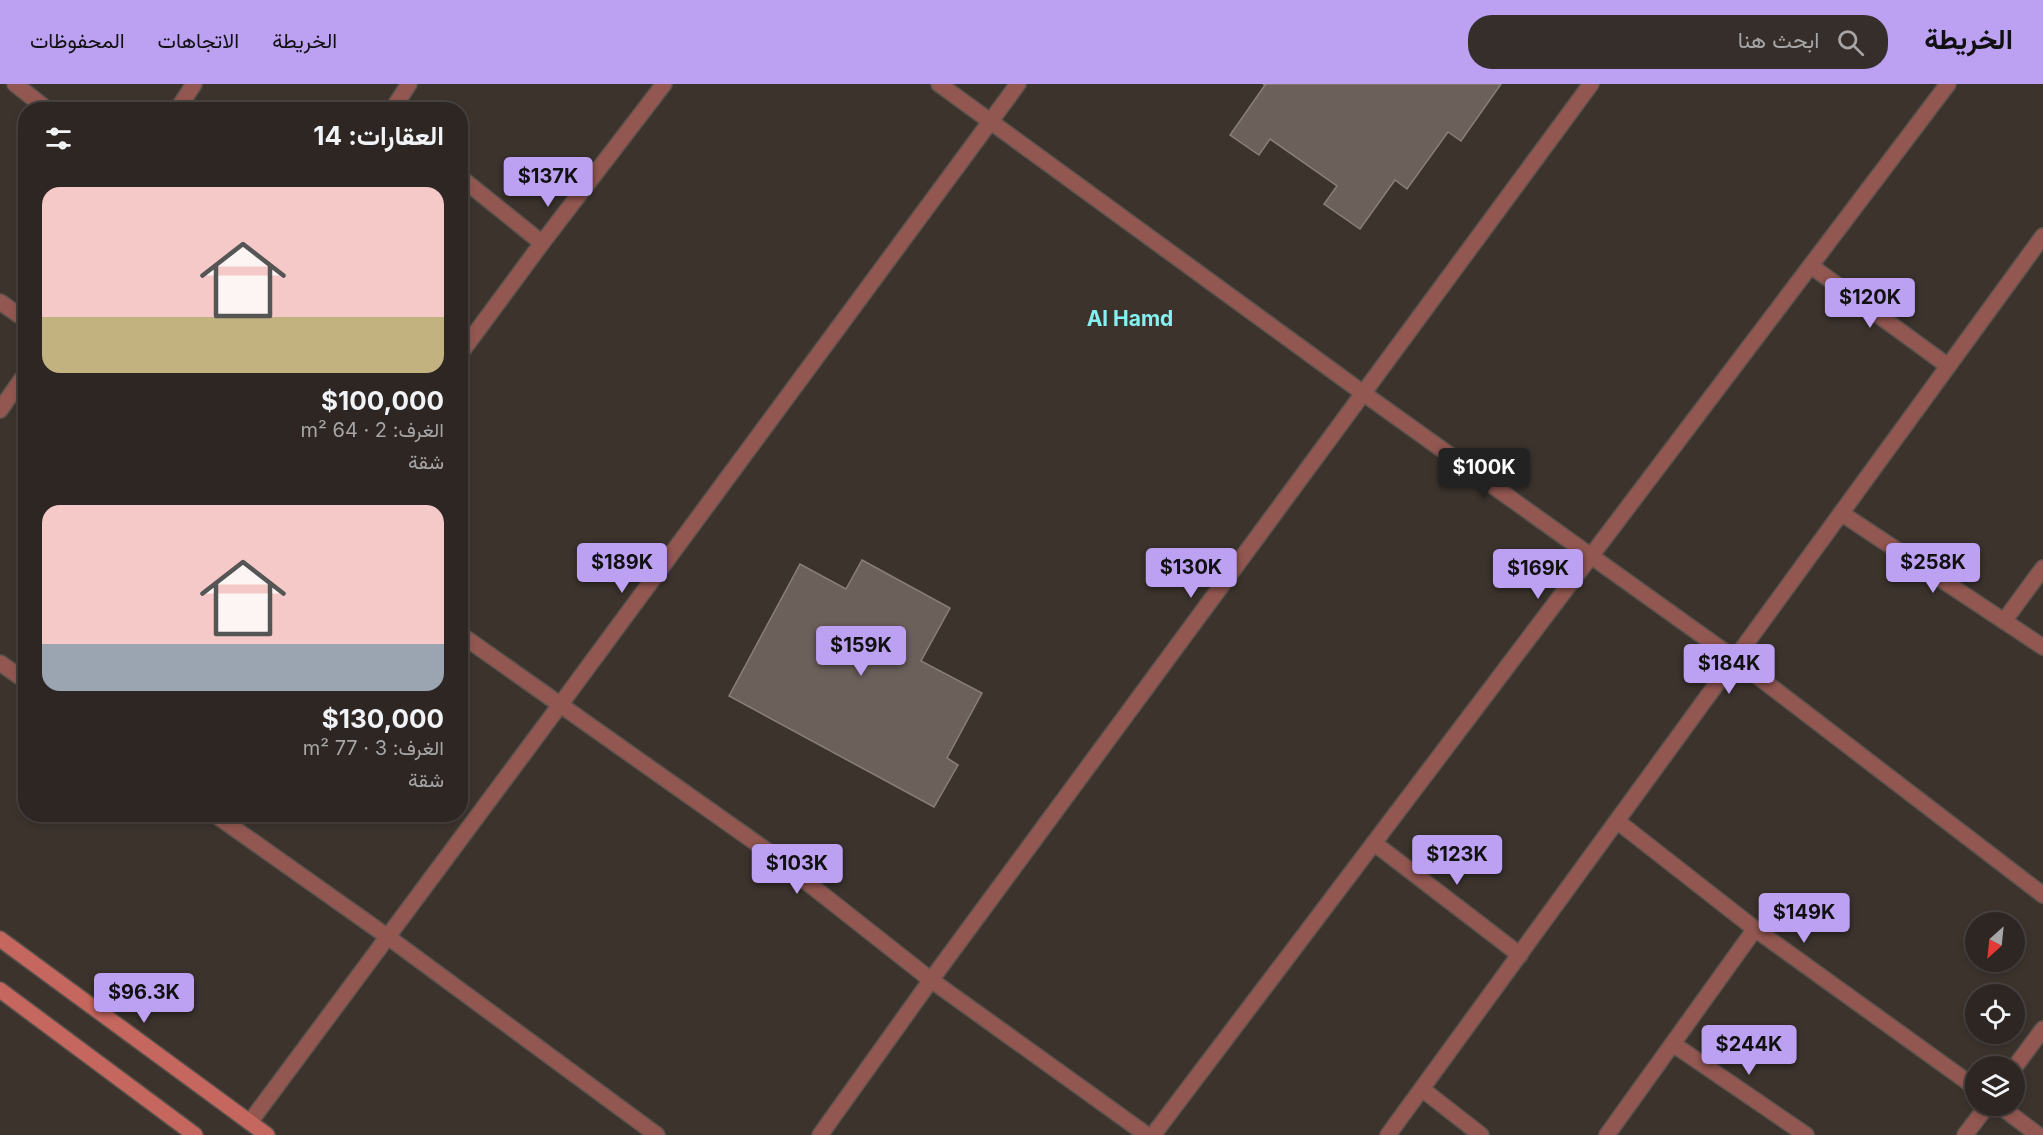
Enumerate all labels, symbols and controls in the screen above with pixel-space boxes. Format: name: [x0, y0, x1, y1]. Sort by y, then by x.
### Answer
search box: [1468, 15, 1888, 69]
text: الخريطة: [1924, 22, 2013, 56]
icon: search: [1834, 26, 1867, 59]
text: ابحث هنا: [1738, 27, 1819, 53]
text: المحفوظات: [30, 28, 125, 53]
text: الاتجاهات: [158, 28, 239, 53]
text: الخريطة: [272, 28, 337, 53]
text: العقارات: 14: [313, 120, 444, 151]
icon: filters: [42, 122, 75, 155]
pin: $137K: [506, 157, 590, 208]
text: $137K: [518, 164, 578, 188]
icon: home: [189, 226, 297, 334]
pin: $120K: [1828, 278, 1912, 329]
text: $120K: [1839, 285, 1901, 309]
district label: Al Hamd: [1087, 306, 1173, 331]
text: $100,000: [321, 385, 444, 416]
text: الغرف: 2 · 64 m²: [301, 418, 444, 442]
pin: $100K: [1442, 448, 1526, 499]
text: شقة: [408, 450, 444, 474]
text: $100K: [1452, 455, 1516, 479]
pin: $189K: [580, 543, 664, 594]
pin: $258K: [1891, 543, 1975, 594]
icon: home: [189, 544, 297, 652]
pin: $130K: [1149, 548, 1233, 599]
pin: $169K: [1496, 549, 1580, 600]
text: $189K: [591, 550, 653, 574]
text: $258K: [1900, 550, 1966, 574]
text: $130K: [1160, 555, 1222, 579]
text: $169K: [1507, 556, 1569, 580]
pin: $159K: [819, 626, 903, 677]
text: $159K: [830, 633, 892, 657]
pin: $184K: [1687, 644, 1771, 695]
text: $184K: [1698, 651, 1760, 675]
text: $130,000: [322, 703, 444, 734]
text: الغرف: 3 · 77 m²: [303, 736, 444, 760]
text: شقة: [408, 768, 444, 792]
pin: $123K: [1415, 835, 1499, 886]
text: $123K: [1426, 842, 1488, 866]
pin: $103K: [755, 844, 839, 895]
text: $103K: [766, 851, 828, 875]
pin: $149K: [1762, 893, 1846, 944]
text: $149K: [1773, 900, 1835, 924]
north arrow: [1965, 912, 2025, 972]
map controls: [1965, 912, 2025, 1116]
pin: $96.3K: [95, 973, 193, 1024]
text: $96.3K: [108, 980, 180, 1004]
button: locate: [1965, 984, 2025, 1044]
pin: $244K: [1707, 1025, 1791, 1076]
text: $244K: [1716, 1032, 1782, 1056]
button: layers: [1965, 1056, 2025, 1116]

